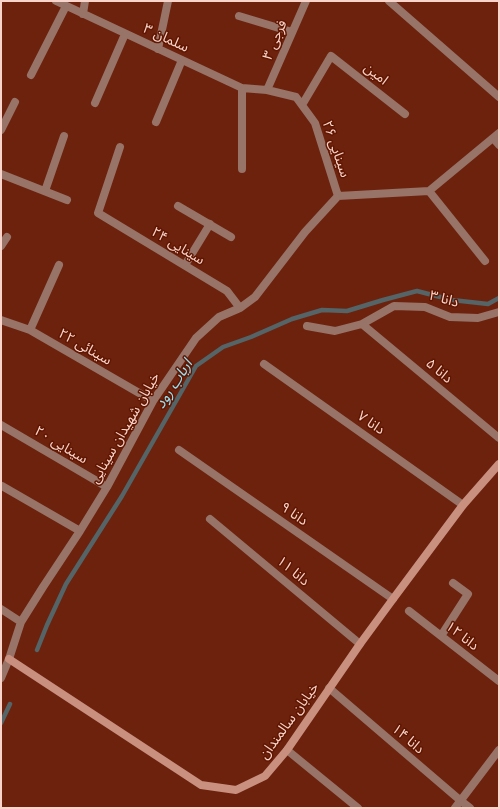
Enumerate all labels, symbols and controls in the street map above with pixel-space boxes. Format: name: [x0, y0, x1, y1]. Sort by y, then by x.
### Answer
street label: فرجی ۳: [259, 18, 291, 62]
street label: سلمان ۳: [140, 20, 192, 56]
street label: امین: [361, 59, 391, 89]
street label: سینایی ۲۶: [318, 118, 354, 180]
street label: سینایی ۲۴: [148, 224, 208, 268]
street label: دانا ۳: [428, 287, 460, 311]
street label: سینائی ۲۲: [55, 325, 115, 369]
street label: دانا ۵: [422, 355, 456, 387]
water label: ارباب رود: [151, 356, 197, 412]
street label: خیابان شهیدان سینایی: [86, 370, 164, 486]
street label: دانا ۷: [354, 408, 388, 438]
street label: سینایی ۲۰: [31, 423, 91, 467]
street label: دانا ۹: [277, 499, 311, 529]
street label: دانا ۱۱: [273, 553, 313, 589]
street label: دانا ۱۲: [442, 618, 482, 654]
street label: خیابان سالمندان: [256, 679, 322, 763]
street label: دانا ۱۴: [388, 720, 428, 758]

